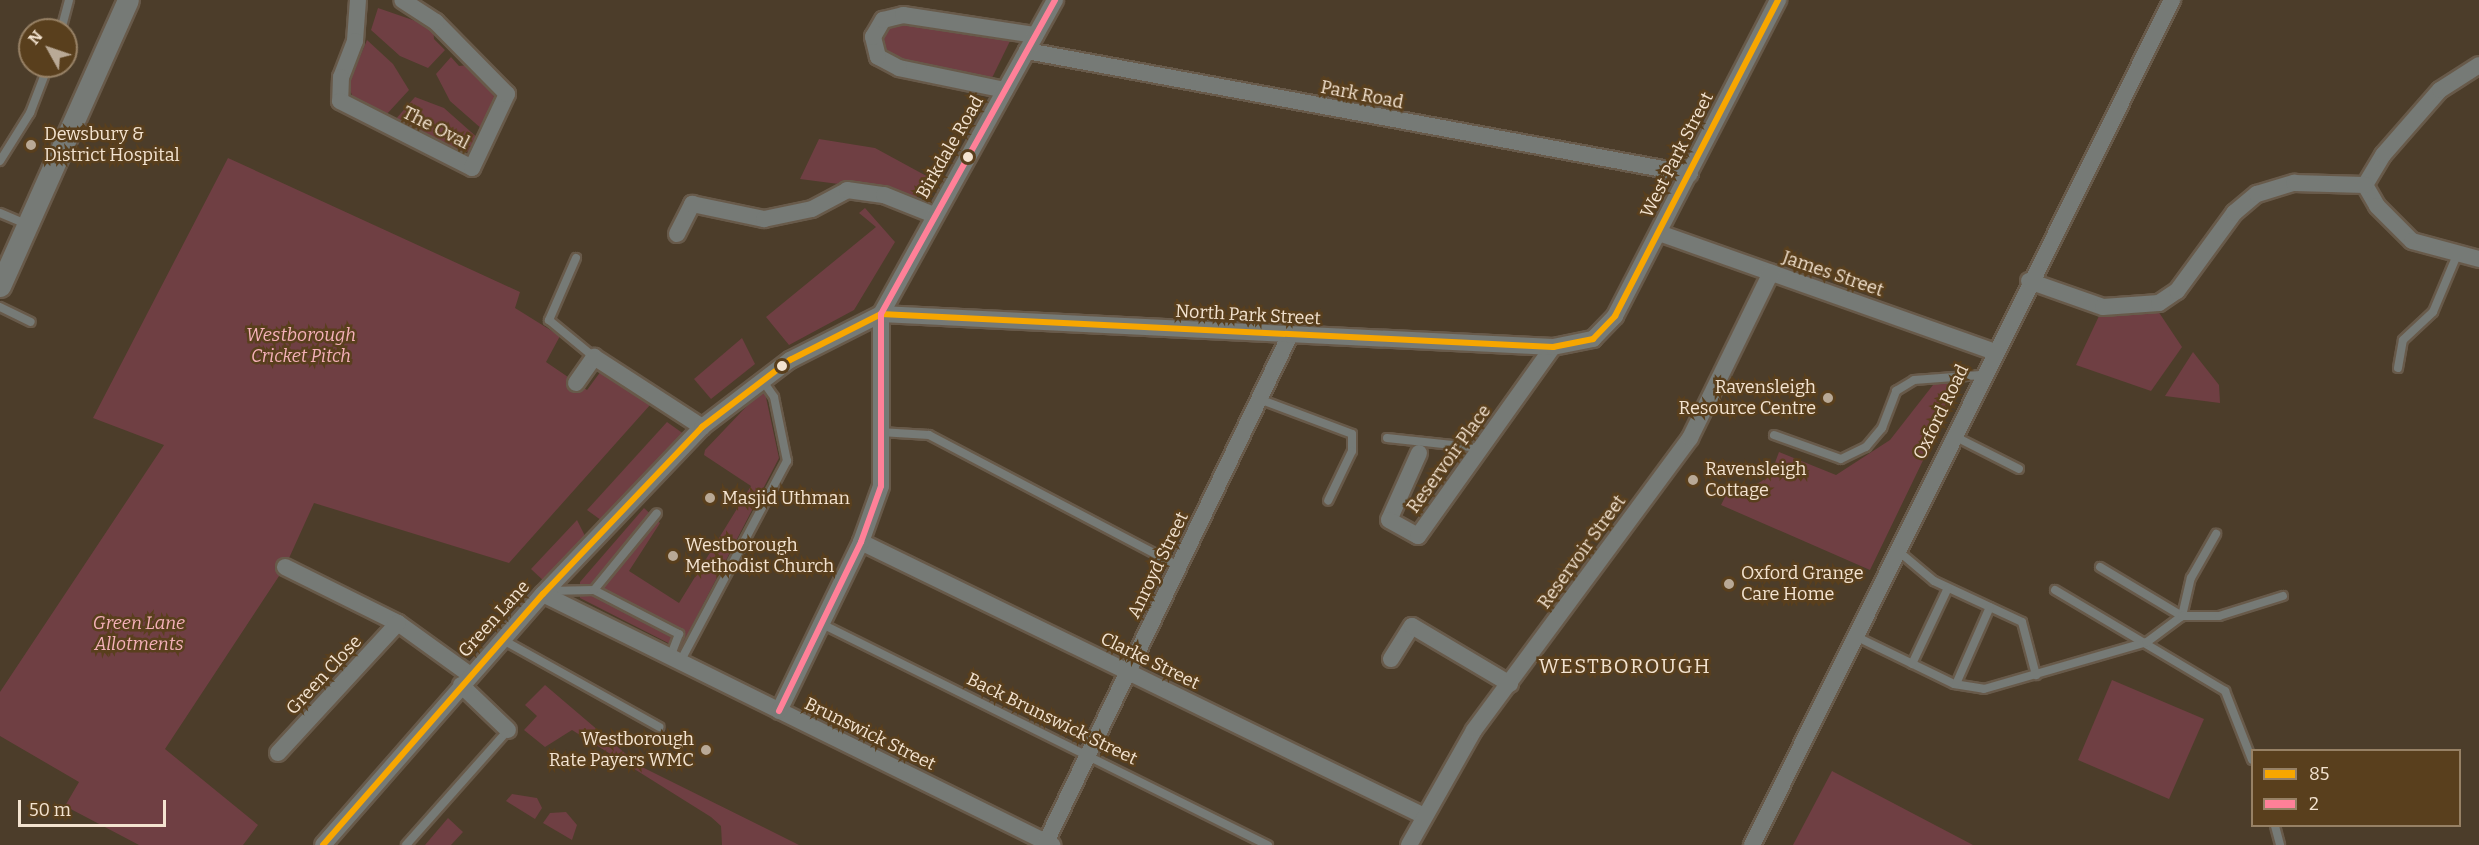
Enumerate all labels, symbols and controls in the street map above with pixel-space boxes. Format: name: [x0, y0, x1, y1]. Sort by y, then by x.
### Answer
north arrow: [18, 18, 78, 78]
text: N: [24, 27, 47, 48]
street label: Park Road: [1319, 76, 1405, 114]
street label: West Park Street: [1636, 89, 1718, 221]
street label: Birkdale Road: [912, 92, 988, 202]
street label: The Oval: [399, 102, 473, 154]
place label: Dewsbury & District Hospital: [44, 124, 180, 166]
marker: Dewsbury & District Hospital: [22, 136, 40, 154]
unlabelled marker: [962, 151, 974, 163]
street label: James Street: [1780, 247, 1886, 301]
street label: North Park Street: [1175, 300, 1321, 330]
park label: Westborough Cricket Pitch: [246, 325, 356, 368]
unlabelled marker: [776, 360, 788, 372]
street label: Oxford Road: [1909, 361, 1973, 463]
place label: Ravensleigh Resource Centre: [1678, 377, 1816, 420]
marker: Ravensleigh Resource Centre: [1821, 391, 1835, 405]
street label: Reservoir Place: [1403, 401, 1495, 517]
place label: Ravensleigh Cottage: [1705, 459, 1806, 502]
marker: Ravensleigh Cottage: [1686, 473, 1700, 487]
place label: Masjid Uthman: [722, 487, 850, 509]
marker: Masjid Uthman: [703, 491, 717, 505]
street label: Reservoir Street: [1534, 491, 1630, 613]
street label: Anroyd Street: [1123, 508, 1193, 622]
place label: Westborough Methodist Church: [685, 535, 834, 578]
marker: Westborough Methodist Church: [666, 549, 680, 563]
place label: Oxford Grange Care Home: [1741, 563, 1863, 606]
street label: Green Lane: [454, 576, 534, 662]
marker: Oxford Grange Care Home: [1722, 577, 1736, 591]
park label: Green Lane Allotments: [93, 613, 185, 656]
street label: Clarke Street: [1097, 628, 1203, 694]
street label: Green Close: [282, 631, 366, 719]
district label: WESTBOROUGH: [1539, 654, 1711, 678]
street label: Back Brunswick Street: [963, 668, 1141, 770]
street label: Brunswick Street: [801, 693, 939, 775]
place label: Westborough Rate Payers WMC: [549, 729, 694, 771]
marker: Westborough Rate Payers WMC: [699, 743, 713, 757]
legend: [2251, 749, 2461, 827]
text: 85: [2309, 763, 2329, 785]
scale bar: [21, 788, 170, 826]
text: 2: [2309, 793, 2319, 815]
text: 50 m: [29, 799, 71, 821]

